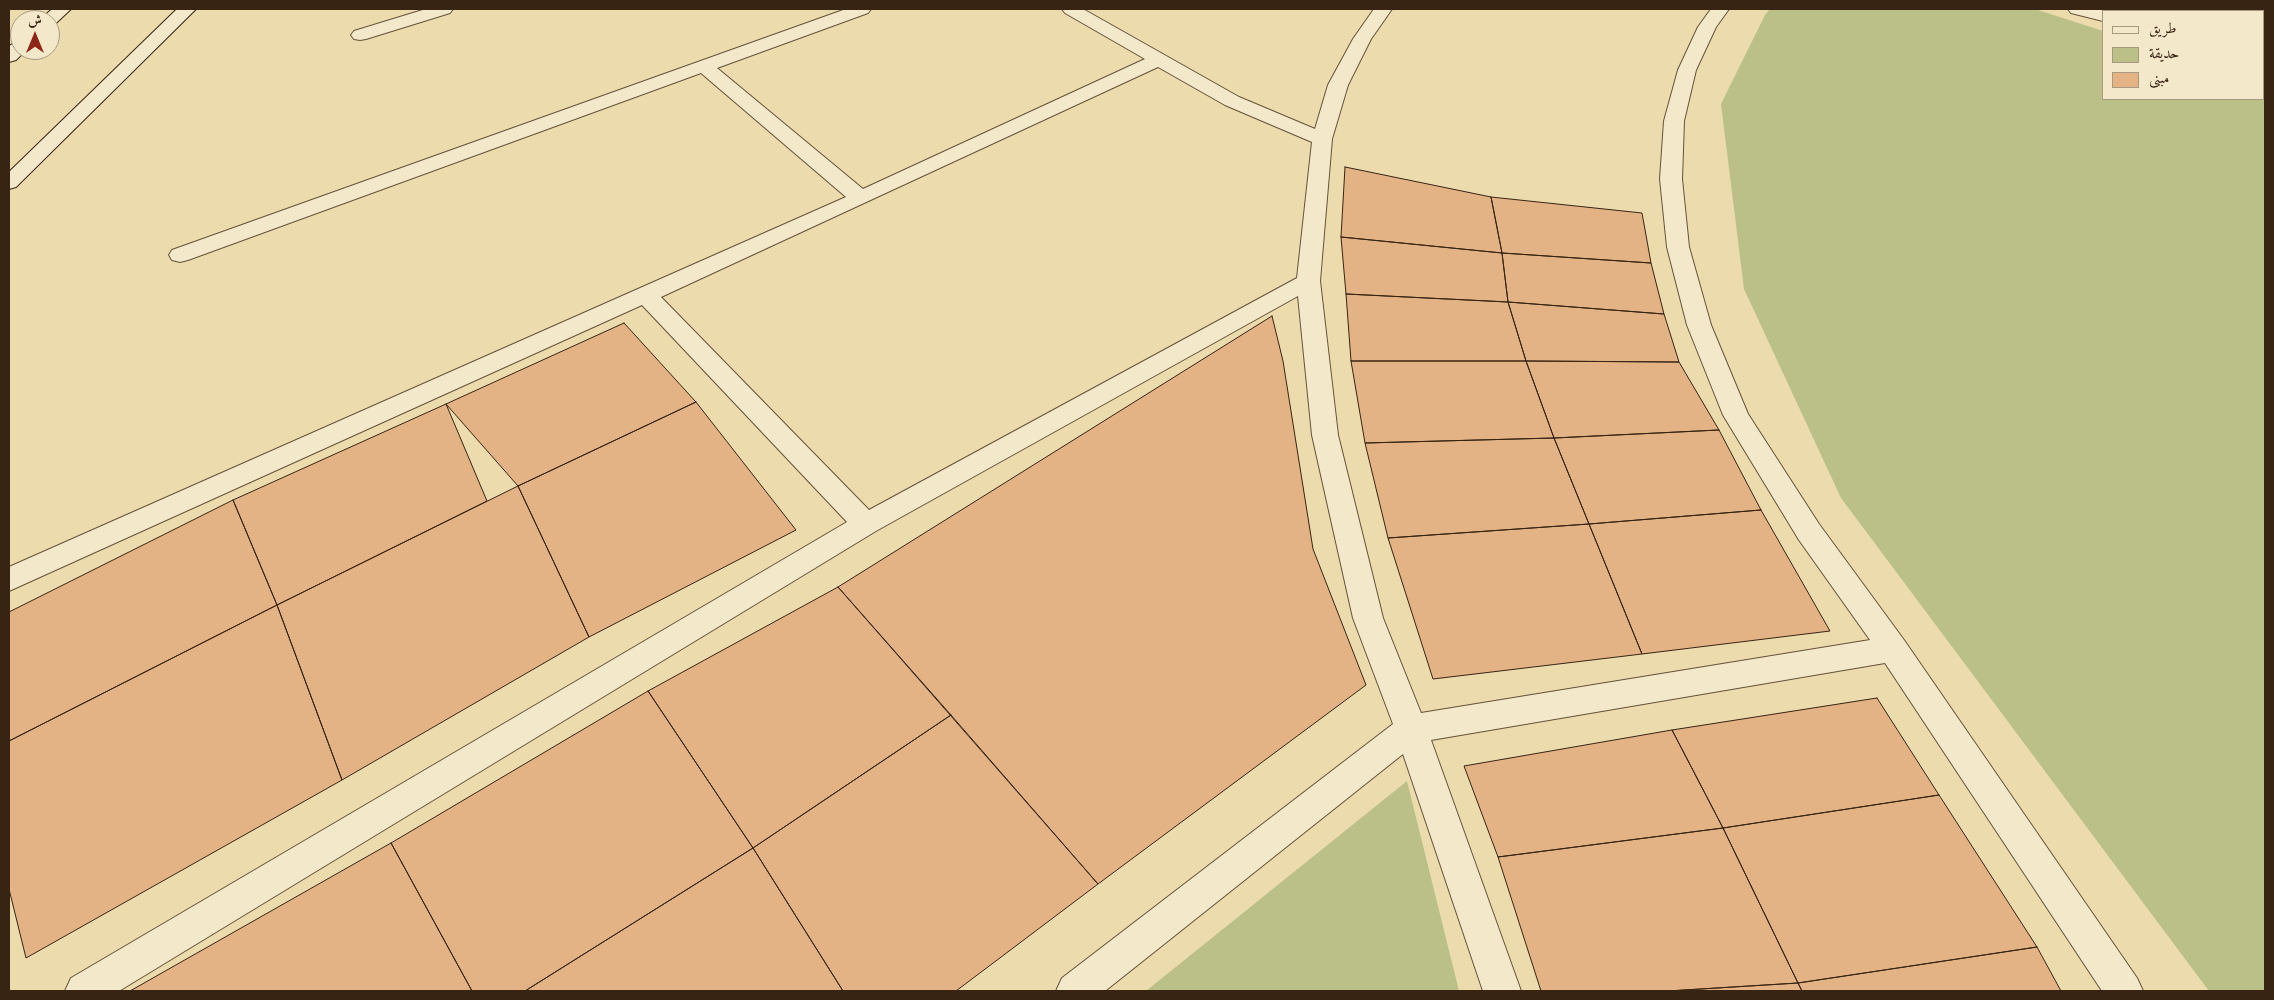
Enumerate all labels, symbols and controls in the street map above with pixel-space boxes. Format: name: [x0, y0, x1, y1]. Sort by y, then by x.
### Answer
north arrow: [10, 10, 60, 60]
legend: [2102, 10, 2264, 100]
text: ش: [28, 12, 42, 30]
text: طريق: [2149, 19, 2176, 38]
text: حديقة: [2149, 44, 2179, 63]
text: مبنى: [2149, 69, 2169, 88]

